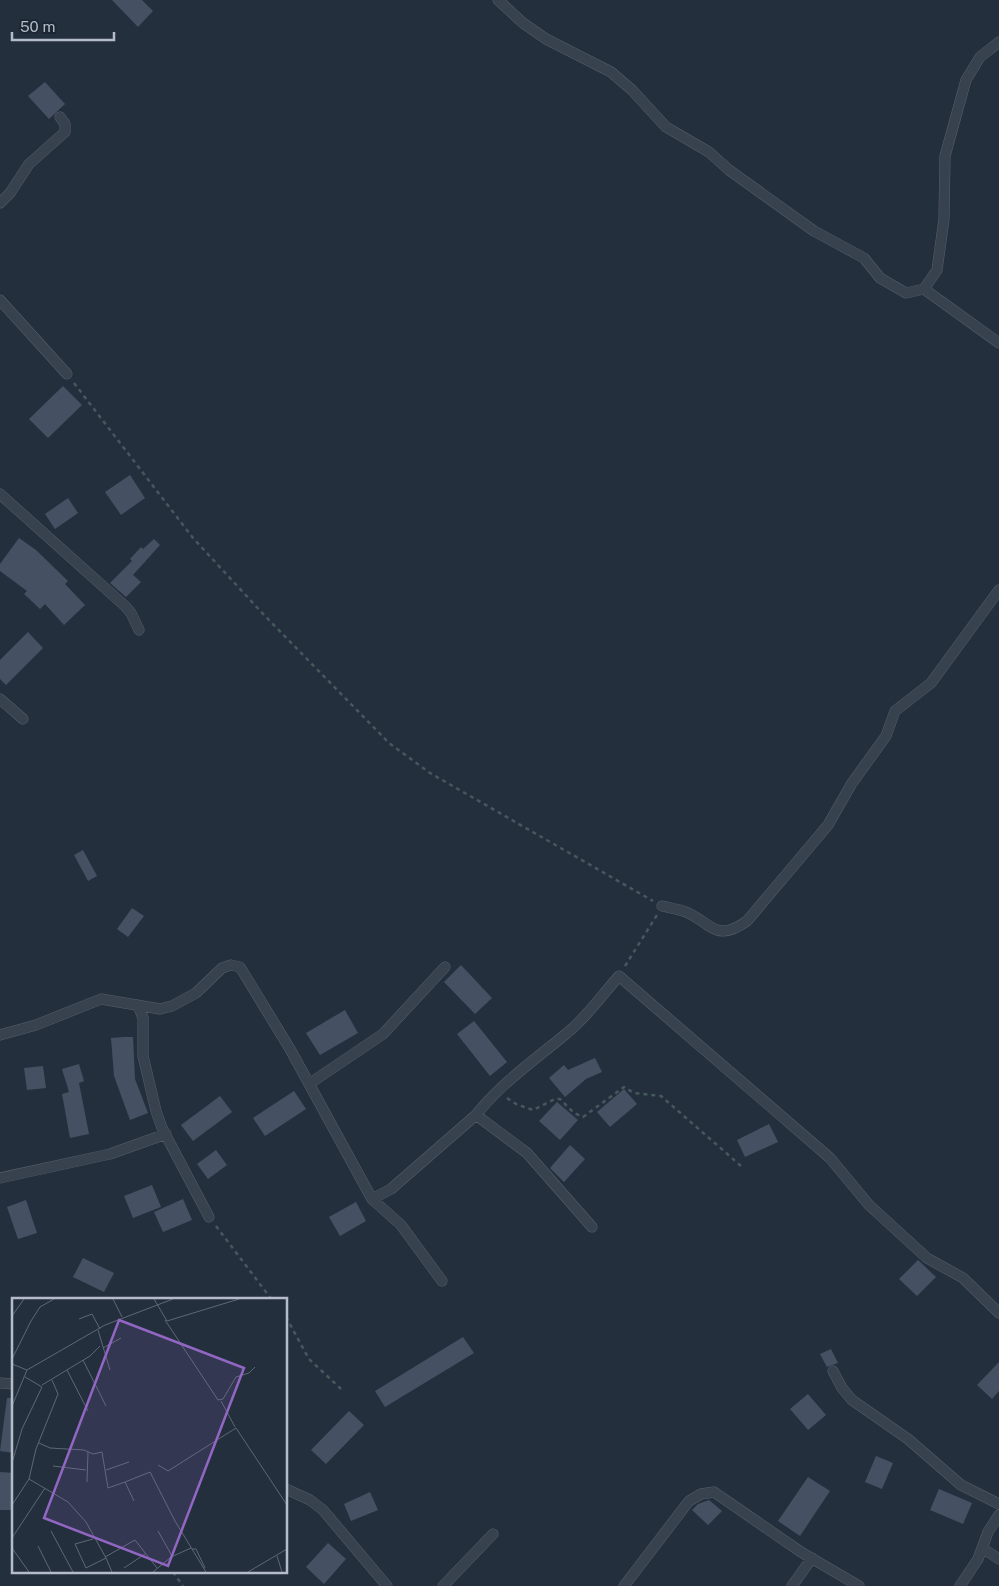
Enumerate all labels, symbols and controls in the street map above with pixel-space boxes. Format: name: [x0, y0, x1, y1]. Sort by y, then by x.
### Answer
scale bar: [12, 10, 115, 42]
text: 50 m: [20, 18, 55, 35]
inset map: [12, 1298, 288, 1574]

